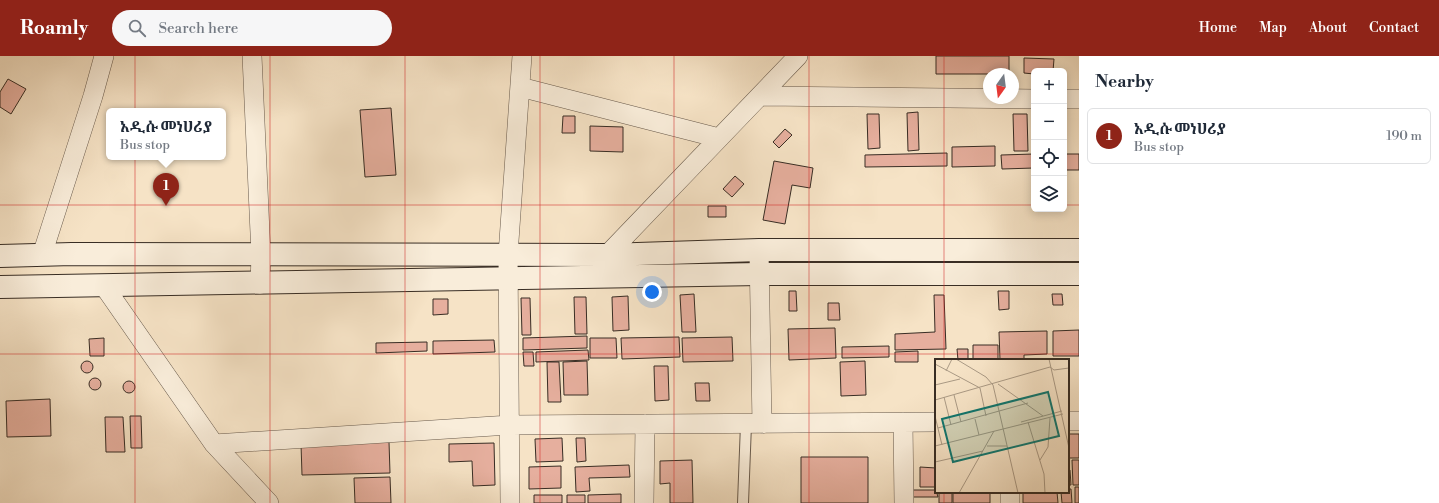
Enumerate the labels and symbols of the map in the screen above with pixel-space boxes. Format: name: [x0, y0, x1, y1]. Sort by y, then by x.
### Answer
north arrow: [983, 68, 1019, 104]
pin: 1: [153, 173, 179, 206]
your location: [642, 282, 662, 302]
inset map: [935, 359, 1069, 493]

